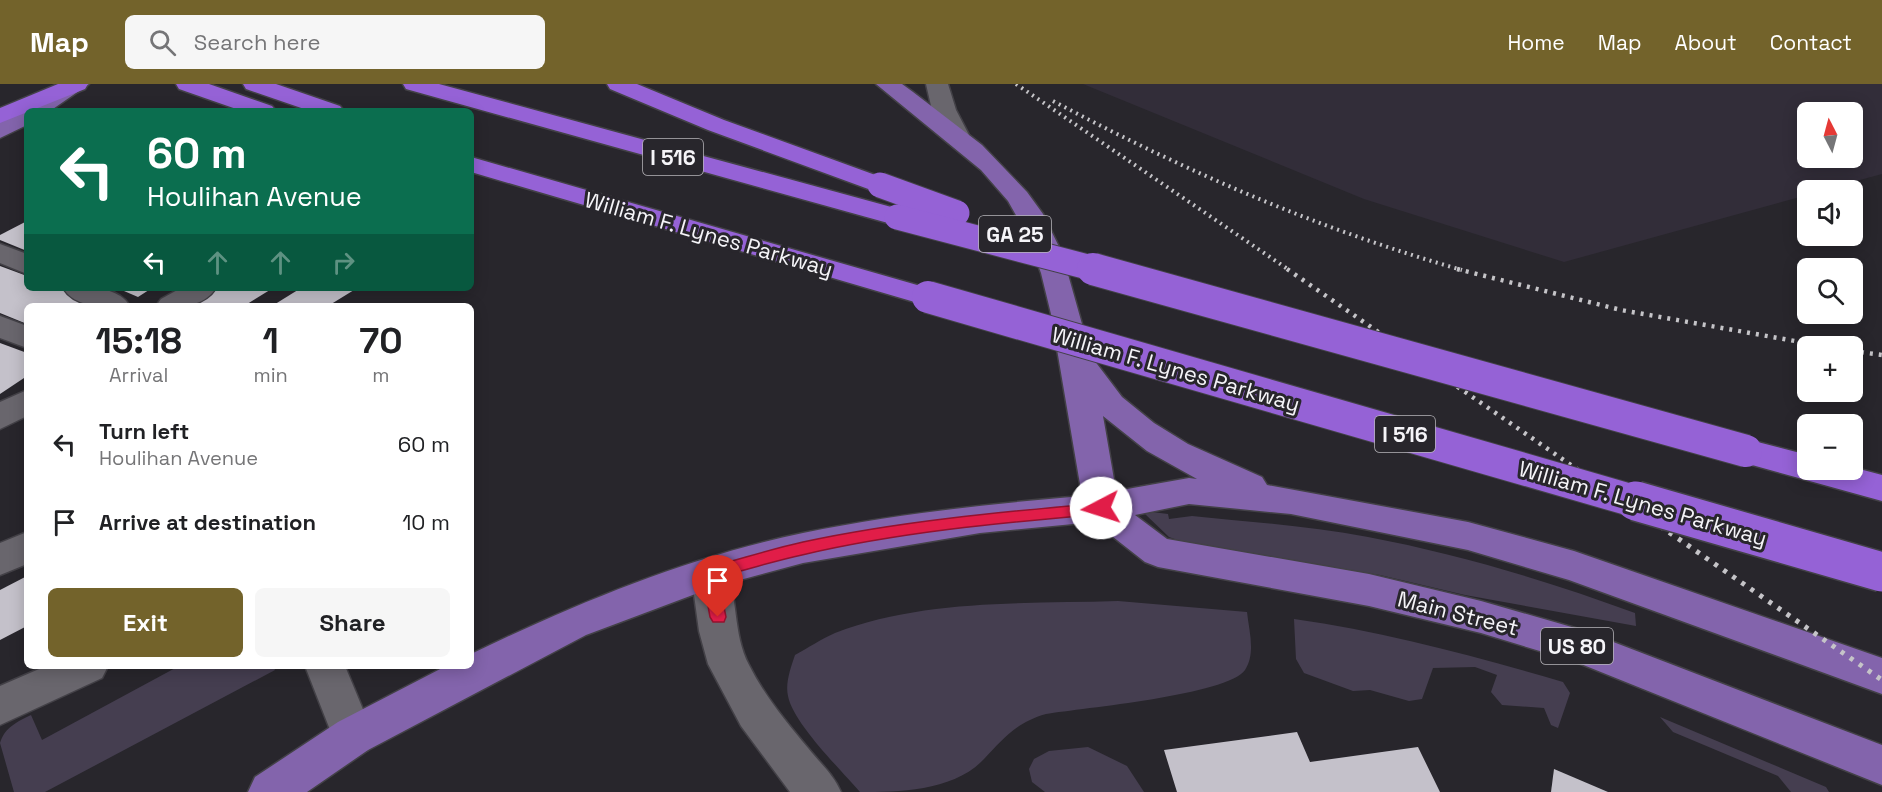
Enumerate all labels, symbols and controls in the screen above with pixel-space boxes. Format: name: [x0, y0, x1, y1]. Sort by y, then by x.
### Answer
search box: [125, 15, 545, 69]
text: Map: [30, 24, 89, 60]
icon: search: [146, 26, 179, 59]
text: Search here: [194, 28, 321, 56]
text: Home: [1507, 29, 1565, 56]
text: Map: [1598, 29, 1642, 56]
text: About: [1675, 29, 1737, 56]
text: Contact: [1770, 29, 1852, 56]
north arrow: [1797, 102, 1863, 168]
map controls: [1797, 102, 1863, 480]
text: 60 m: [147, 127, 247, 180]
icon: left: [48, 132, 126, 210]
road number: I 516: [643, 139, 703, 175]
text: Houlihan Avenue: [147, 179, 362, 214]
button: sound: [1797, 180, 1863, 246]
street label: William F. Lynes Parkway: [582, 185, 836, 283]
road number: GA 25: [979, 216, 1051, 252]
icon: left: [138, 246, 171, 279]
icon: ahead: [201, 246, 234, 279]
icon: ahead: [264, 246, 297, 279]
icon: right: [327, 246, 360, 279]
button: search: [1797, 258, 1863, 324]
text: 15:18: [96, 318, 182, 364]
text: 1: [263, 318, 279, 364]
text: 70: [359, 318, 403, 364]
street label: William F. Lynes Parkway: [1049, 320, 1303, 418]
button: +: [1797, 336, 1863, 402]
text: Arrival: [109, 362, 168, 388]
text: min: [253, 362, 288, 388]
text: m: [372, 362, 390, 388]
button: −: [1797, 414, 1863, 480]
road number: I 516: [1375, 416, 1435, 452]
text: Turn left: [99, 417, 189, 445]
icon: left: [48, 428, 81, 461]
text: 60 m: [398, 430, 450, 458]
text: Houlihan Avenue: [99, 445, 258, 471]
street label: William F. Lynes Parkway: [1516, 454, 1770, 552]
position arrow: [1069, 476, 1133, 540]
icon: arrive: [48, 506, 81, 539]
text: Arrive at destination: [99, 508, 316, 536]
text: 10 m: [402, 508, 450, 536]
pin: [692, 555, 743, 617]
icon: arrive: [701, 564, 734, 597]
street label: Main Street: [1395, 584, 1521, 642]
button: Exit: [48, 588, 243, 657]
button: Share: [255, 588, 450, 657]
road number: US 80: [1541, 628, 1613, 664]

